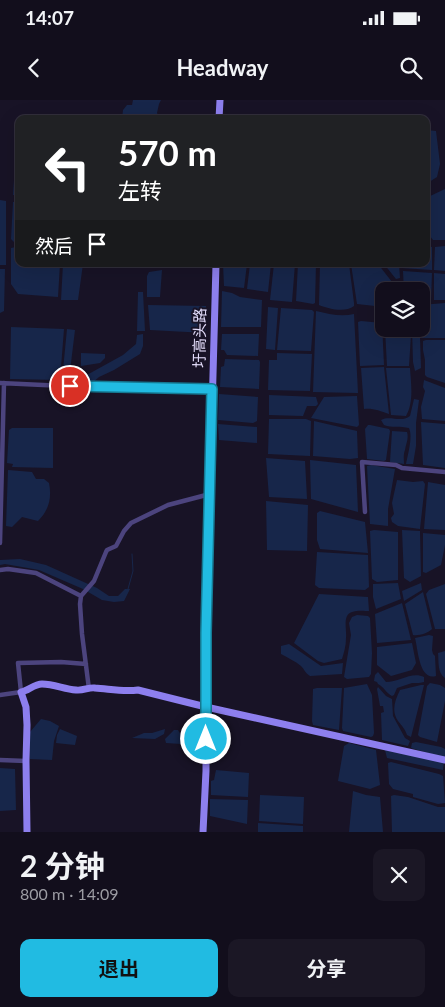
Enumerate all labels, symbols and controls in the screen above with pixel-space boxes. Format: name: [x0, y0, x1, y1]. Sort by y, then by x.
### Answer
text: 14:07: [25, 6, 74, 29]
icon: back: [20, 54, 48, 82]
text: Headway: [177, 54, 268, 81]
icon: search: [397, 54, 425, 82]
text: 570 m: [118, 131, 217, 173]
icon: left: [35, 135, 100, 200]
text: 左转: [118, 177, 162, 204]
icon: arrive: [83, 230, 111, 258]
text: 然后: [35, 234, 73, 257]
map controls: [375, 282, 430, 337]
button: layers: [375, 282, 430, 337]
street label: 圩高头路: [189, 308, 209, 368]
pin: [49, 365, 91, 407]
icon: arrive: [56, 372, 84, 400]
position arrow: [179, 712, 231, 764]
text: 2 分钟: [20, 847, 105, 883]
button: close: [373, 849, 425, 901]
text: 800 m · 14:09: [20, 884, 119, 903]
button: 退出: [20, 939, 218, 997]
button: 分享: [228, 939, 425, 997]

